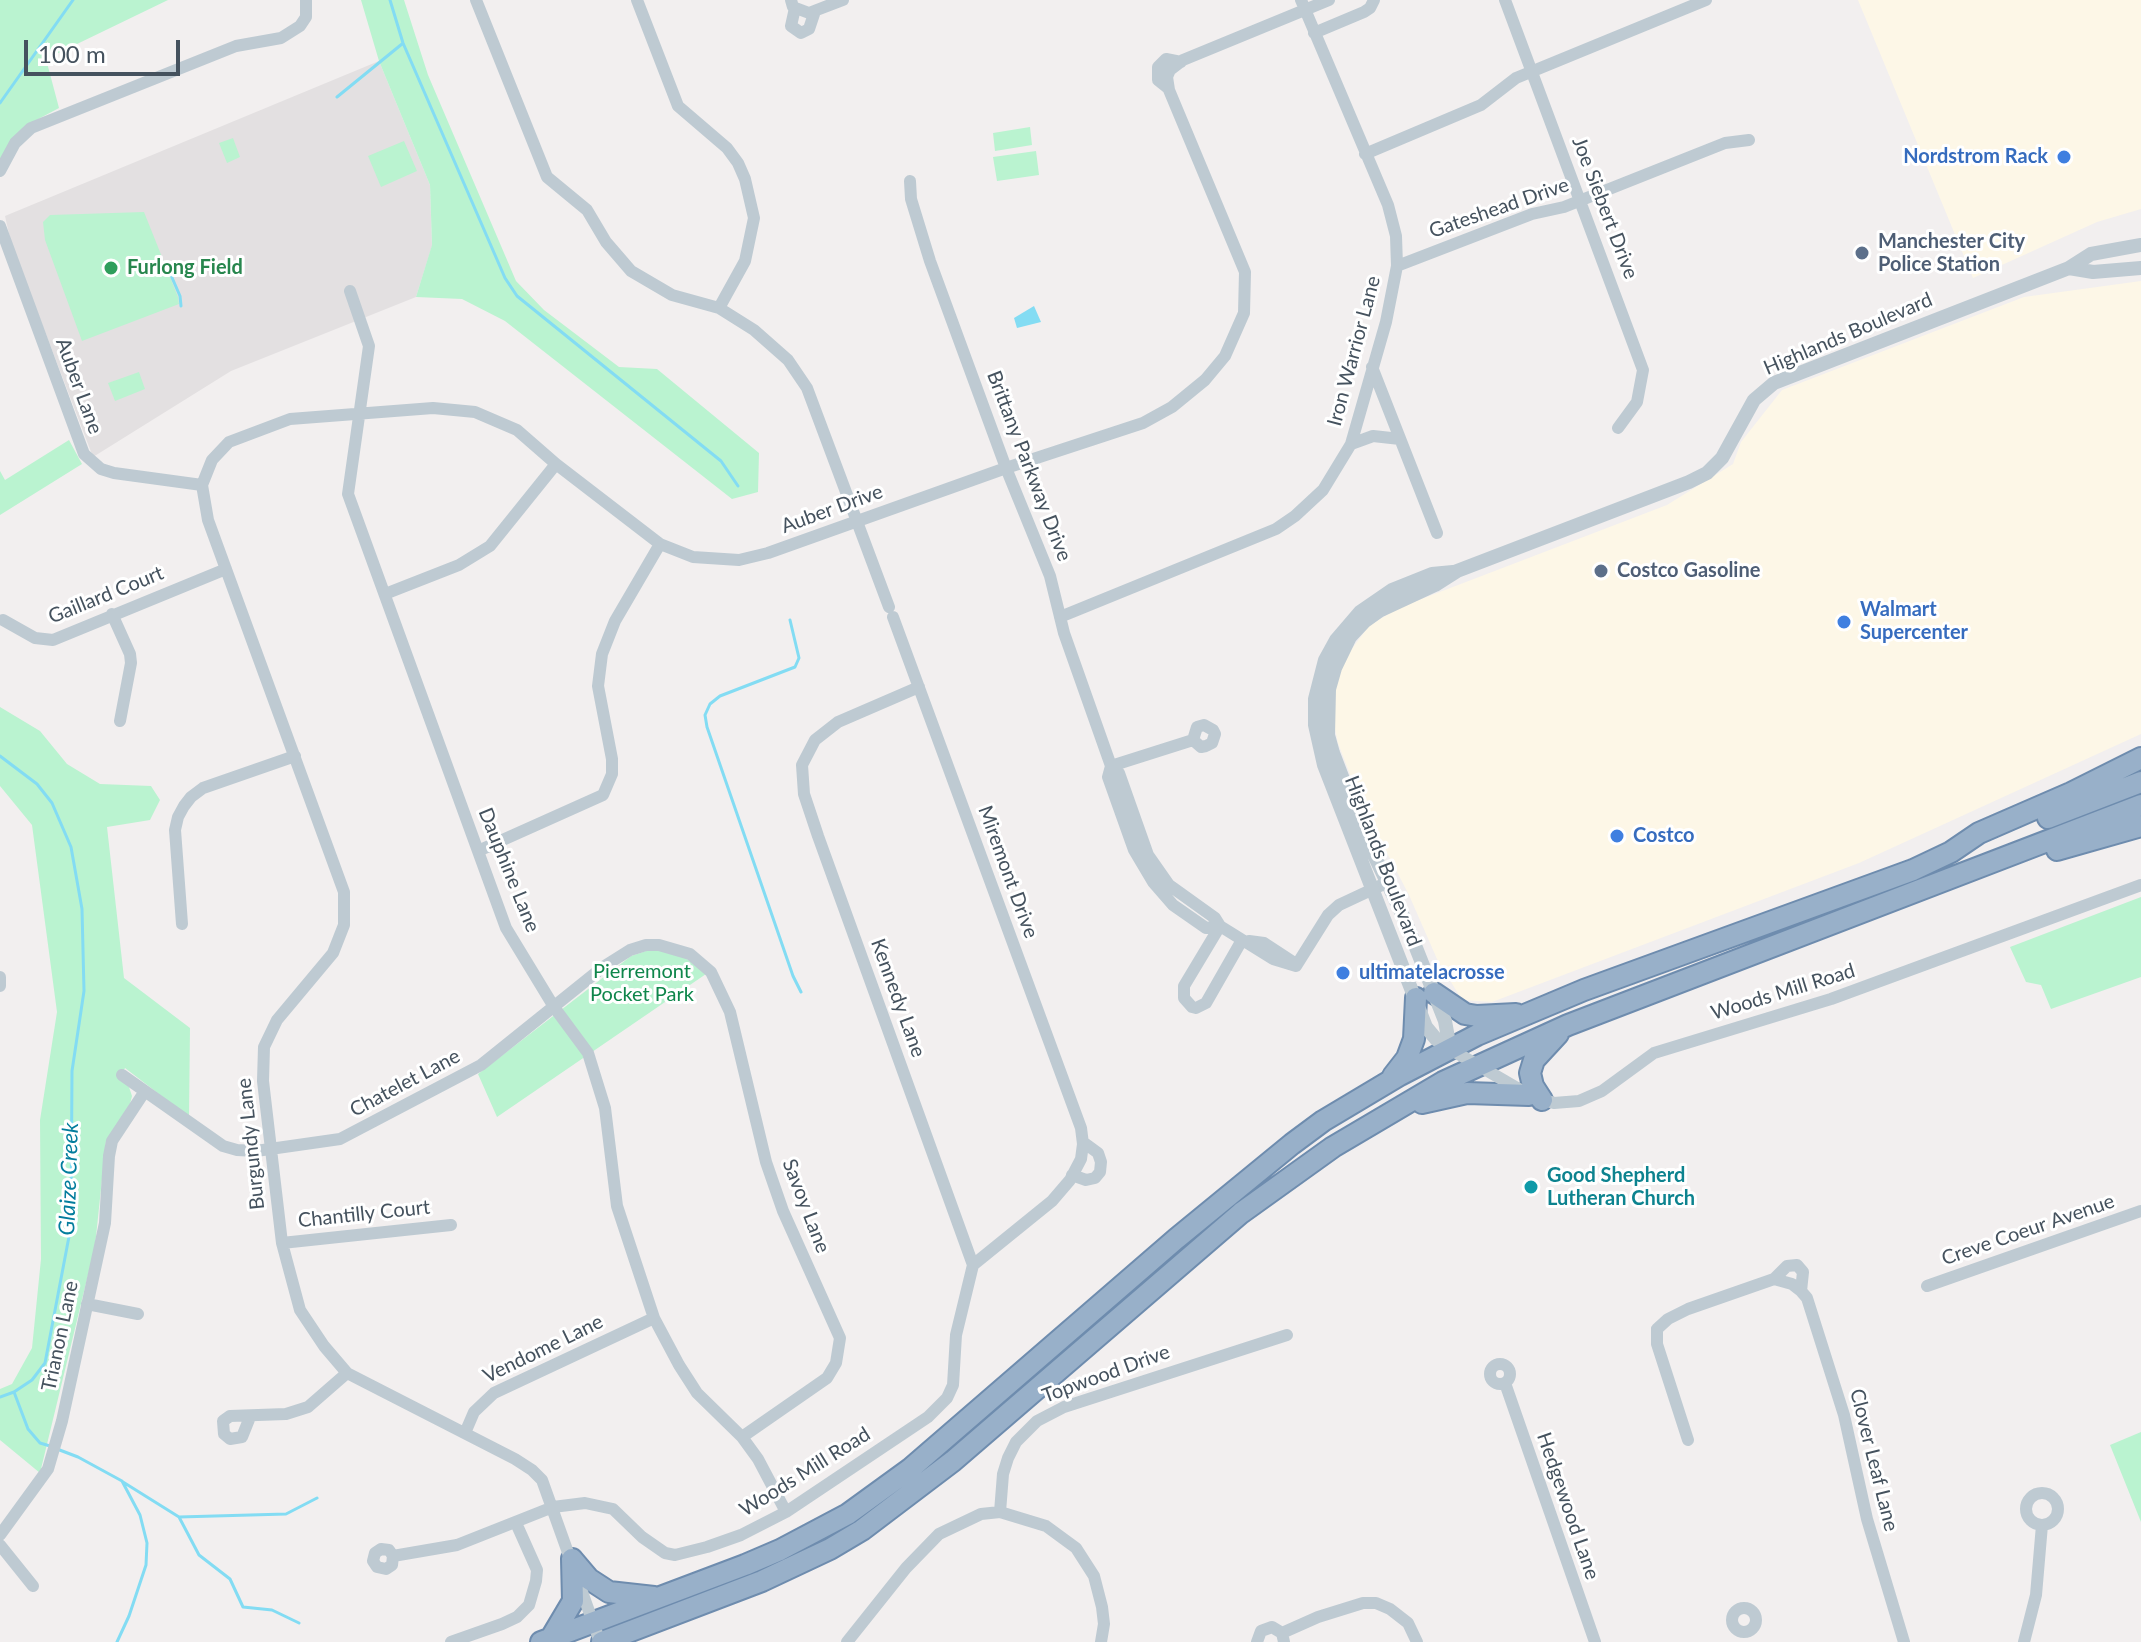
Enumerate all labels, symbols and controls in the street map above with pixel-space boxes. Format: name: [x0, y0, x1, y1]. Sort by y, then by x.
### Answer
scale bar: [28, 24, 184, 74]
text: 100 m: [38, 39, 106, 68]
street label: Joe Siebert Drive: [1567, 134, 1643, 282]
place label: Nordstrom Rack: [1903, 145, 2048, 169]
marker: Nordstrom Rack: [2055, 148, 2073, 166]
street label: Gateshead Drive: [1426, 173, 1572, 243]
place label: Manchester City Police Station: [1878, 230, 2025, 277]
marker: Manchester City Police Station: [1853, 244, 1871, 262]
place label: Furlong Field: [127, 256, 243, 280]
marker: Furlong Field: [102, 259, 120, 277]
street label: Iron Warrior Lane: [1322, 273, 1386, 429]
street label: Highlands Boulevard: [1760, 288, 1936, 380]
street label: Auber Lane: [51, 335, 107, 437]
street label: Brittany Parkway Drive: [982, 367, 1076, 565]
street label: Auber Drive: [778, 480, 886, 538]
place label: Costco Gasoline: [1617, 559, 1760, 583]
street label: Gaillard Court: [45, 561, 167, 629]
marker: Costco Gasoline: [1592, 562, 1610, 580]
place label: Walmart Supercenter: [1860, 598, 1968, 645]
marker: Walmart Supercenter: [1835, 613, 1853, 631]
street label: Highlands Boulevard: [1339, 772, 1427, 950]
street label: Miremont Drive: [973, 802, 1043, 942]
street label: Dauphine Lane: [473, 804, 545, 936]
place label: Costco: [1633, 824, 1695, 848]
marker: Costco: [1608, 827, 1626, 845]
street label: Kennedy Lane: [865, 935, 931, 1061]
street label: Woods Mill Road: [1708, 959, 1858, 1025]
park label: Pierremont Pocket Park: [590, 960, 694, 1007]
place label: ultimatelacrosse: [1359, 961, 1505, 985]
marker: ultimatelacrosse: [1334, 964, 1352, 982]
street label: Chatelet Lane: [346, 1044, 464, 1122]
street label: Burgundy Lane: [232, 1077, 270, 1211]
water label: Glaize Creek: [54, 1122, 84, 1236]
street label: Savoy Lane: [777, 1156, 835, 1256]
place label: Good Shepherd Lutheran Church: [1547, 1164, 1695, 1211]
marker: Good Shepherd Lutheran Church: [1522, 1178, 1540, 1196]
street label: Creve Coeur Avenue: [1939, 1189, 2117, 1271]
street label: Chantilly Court: [297, 1195, 431, 1233]
street label: Trianon Lane: [37, 1279, 83, 1393]
street label: Vendome Lane: [479, 1310, 607, 1388]
street label: Topwood Drive: [1039, 1340, 1173, 1408]
street label: Clover Leaf Lane: [1845, 1386, 1903, 1534]
street label: Woods Mill Road: [735, 1422, 875, 1522]
street label: Hedgewood Lane: [1532, 1429, 1604, 1583]

